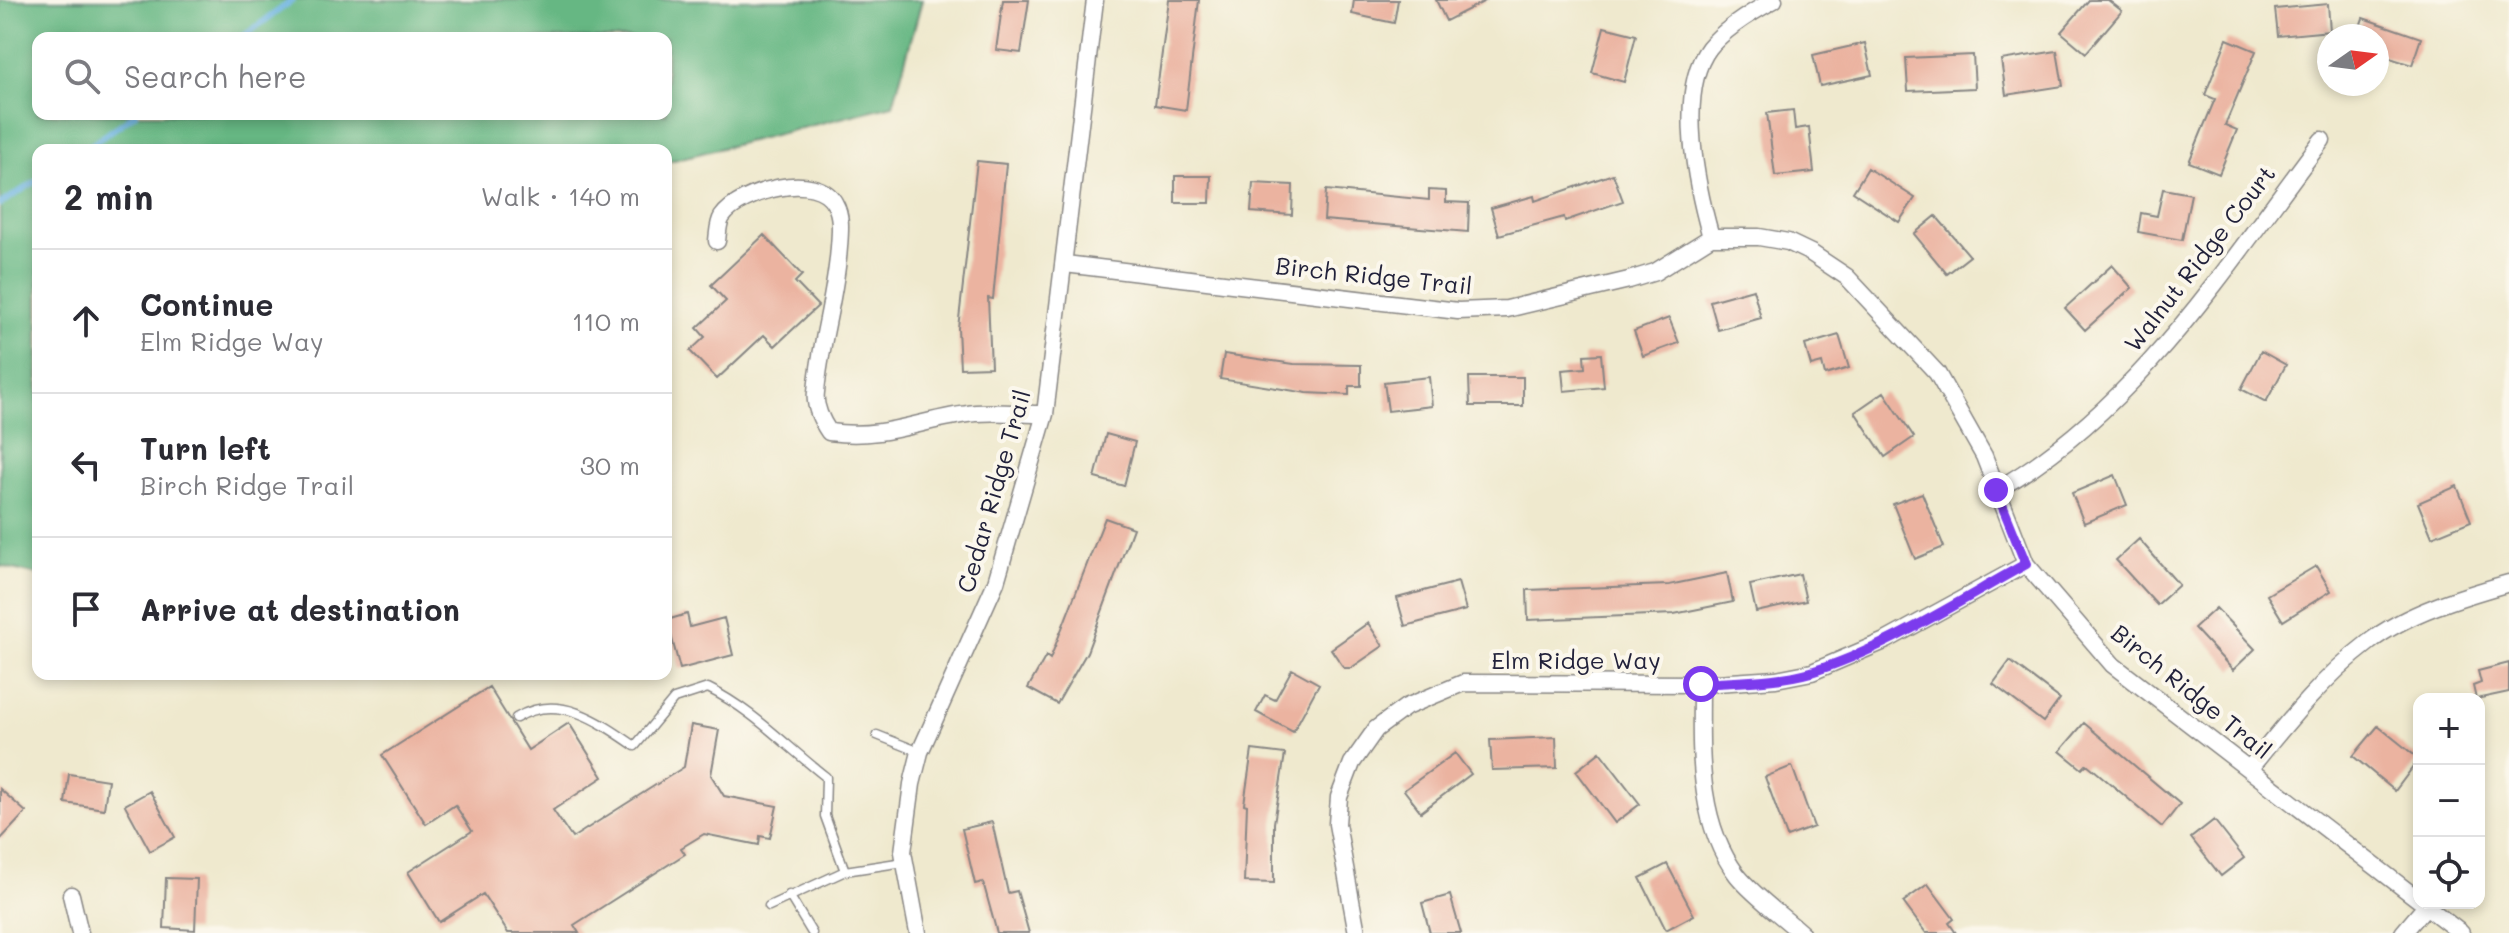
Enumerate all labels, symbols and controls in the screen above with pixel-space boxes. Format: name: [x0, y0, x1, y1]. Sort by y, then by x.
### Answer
north arrow: [2317, 24, 2389, 96]
search box: [32, 32, 672, 120]
icon: search: [60, 54, 104, 98]
text: Search here: [124, 56, 307, 96]
street label: Walnut Ridge Court: [2117, 159, 2281, 357]
text: 2 min: [64, 174, 153, 219]
text: Walk · 140 m: [481, 179, 640, 213]
street label: Birch Ridge Trail: [1274, 249, 1474, 301]
text: Continue: [140, 284, 273, 324]
icon: ahead: [64, 299, 108, 343]
text: 110 m: [572, 304, 640, 338]
text: Elm Ridge Way: [140, 324, 324, 358]
street label: Cedar Ridge Trail: [949, 386, 1037, 596]
text: Turn left: [140, 428, 271, 468]
icon: left: [64, 443, 108, 487]
text: 30 m: [580, 448, 640, 482]
text: Birch Ridge Trail: [140, 468, 354, 502]
route end: [1978, 472, 2014, 508]
icon: arrive: [64, 587, 108, 631]
text: Arrive at destination: [140, 589, 460, 629]
street label: Birch Ridge Trail: [2105, 617, 2279, 765]
street label: Elm Ridge Way: [1491, 644, 1661, 675]
route start: [1683, 666, 1719, 702]
map controls: [2413, 693, 2485, 909]
button: +: [2413, 693, 2485, 765]
button: −: [2413, 765, 2485, 837]
button: locate: [2413, 837, 2485, 909]

